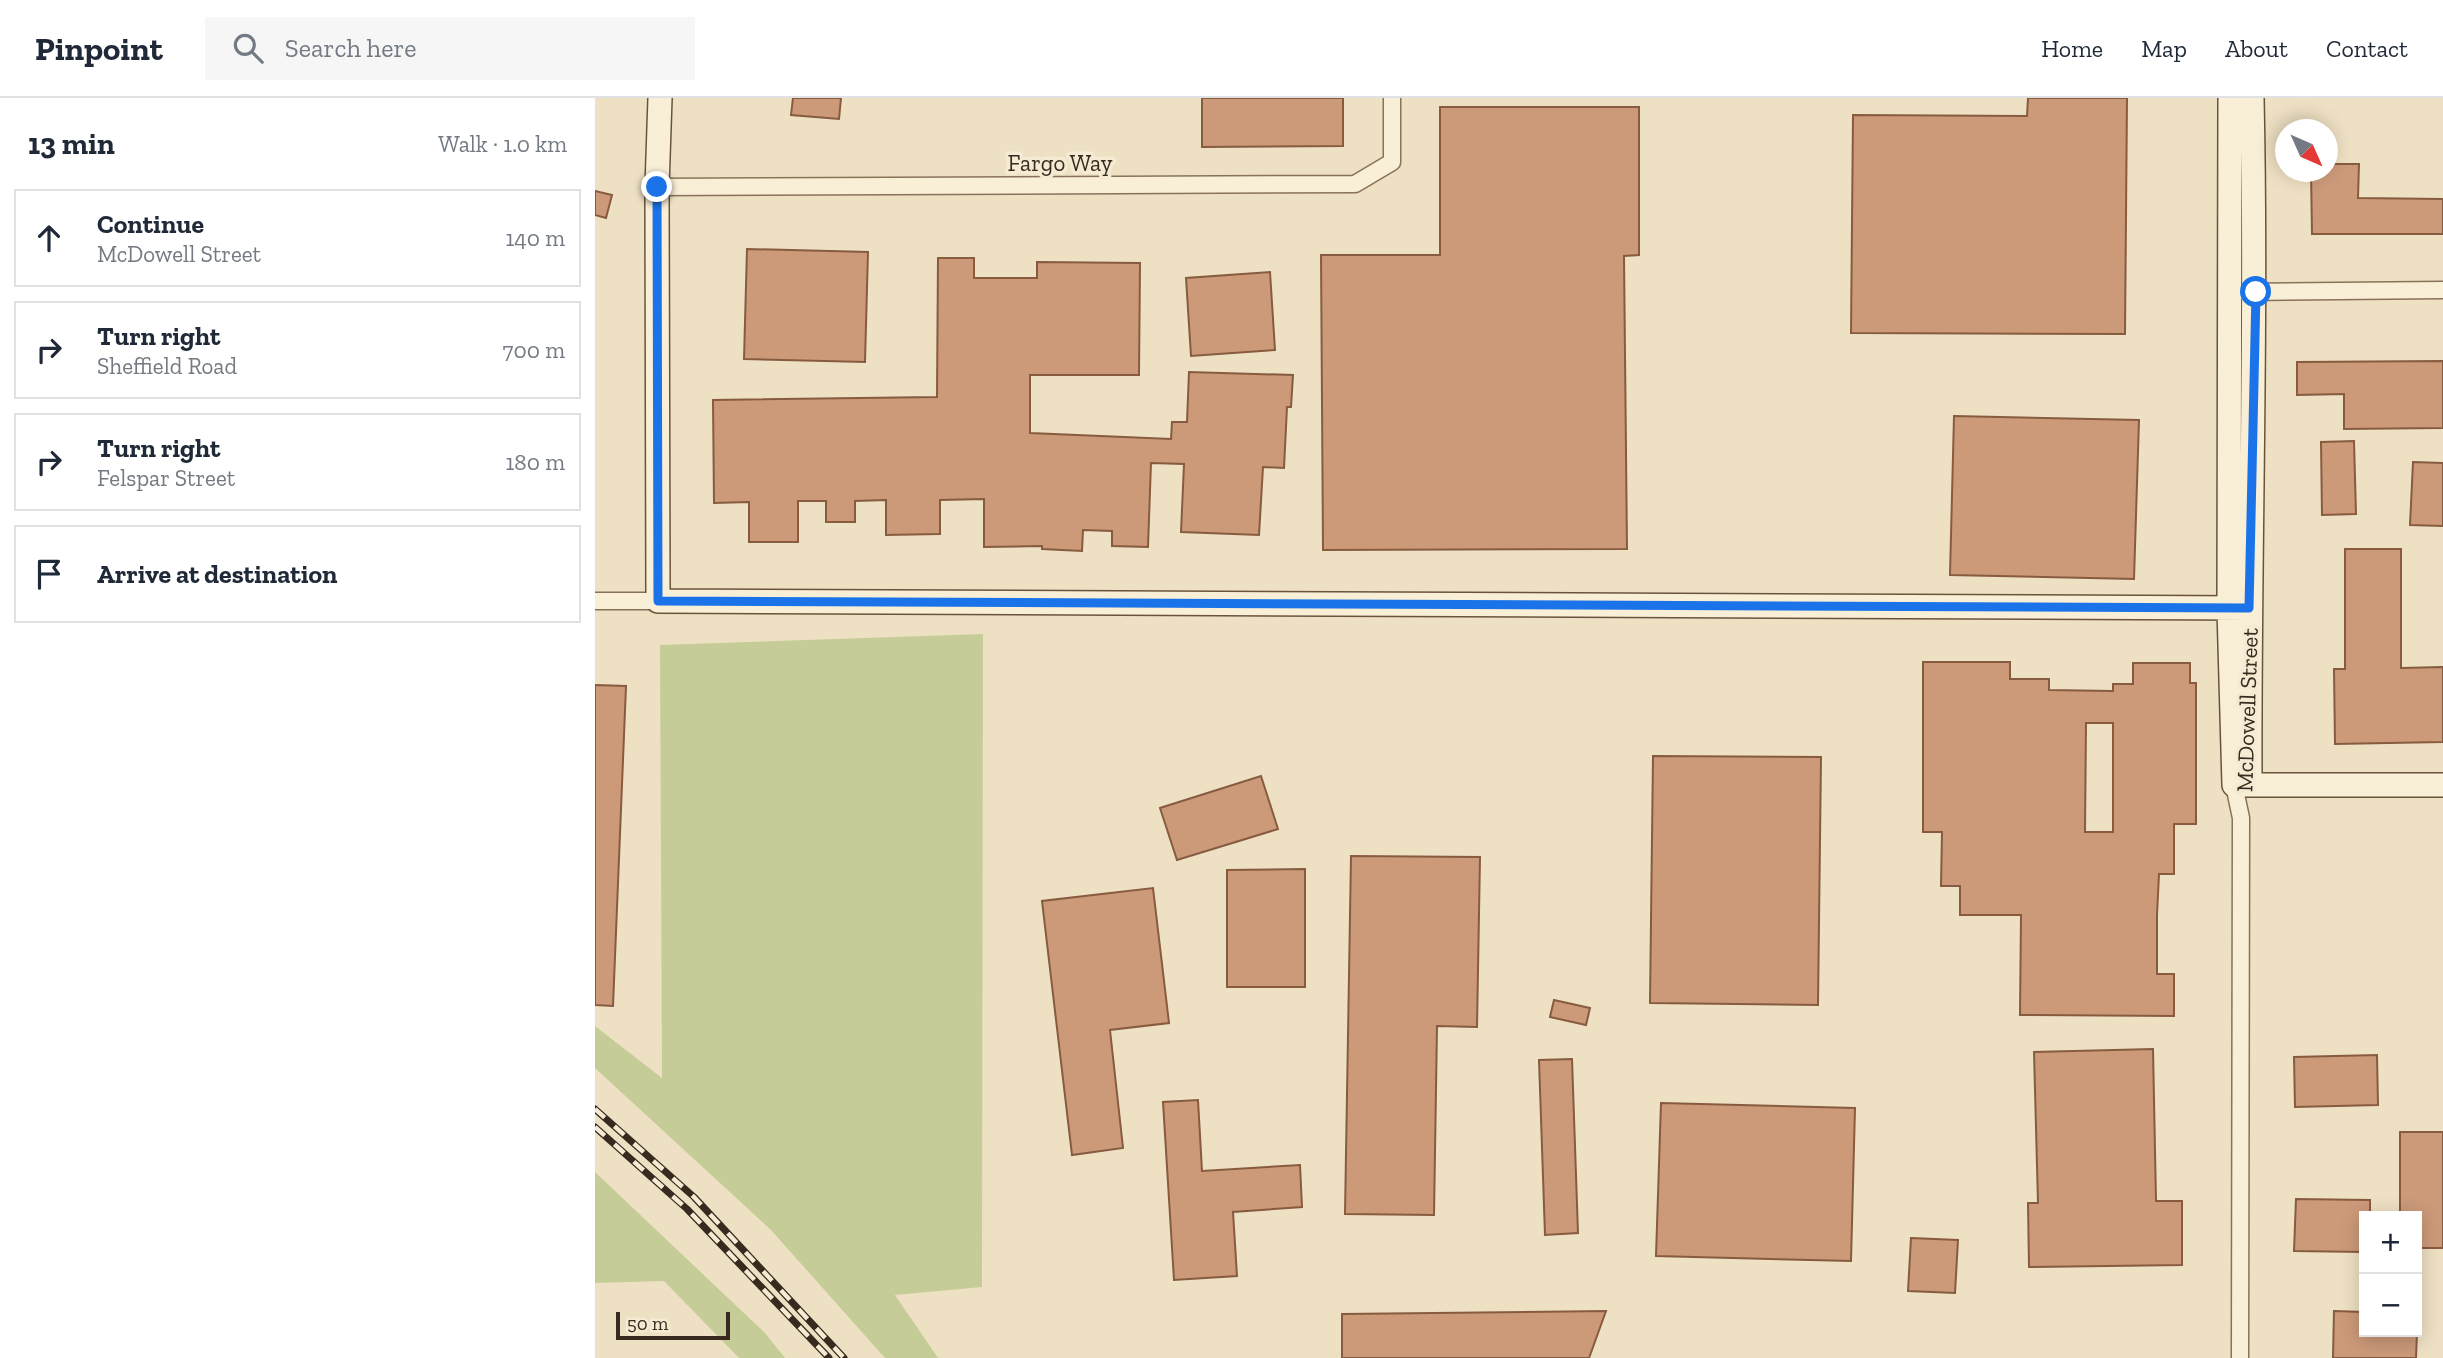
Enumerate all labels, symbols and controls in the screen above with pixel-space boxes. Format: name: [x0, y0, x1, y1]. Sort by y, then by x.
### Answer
search box: [205, 17, 695, 80]
text: Pinpoint: [35, 29, 163, 68]
icon: search: [229, 29, 267, 67]
text: Search here: [285, 32, 417, 64]
text: Home: [2041, 34, 2103, 63]
text: Map: [2141, 34, 2187, 63]
text: About: [2225, 34, 2288, 63]
text: Contact: [2326, 34, 2408, 63]
north arrow: [2275, 119, 2338, 182]
text: 13 min: [28, 126, 115, 162]
text: Walk · 1.0 km: [438, 130, 567, 158]
street label: Fargo Way: [1007, 149, 1113, 177]
route end: [641, 171, 672, 202]
text: Continue: [97, 208, 204, 240]
icon: ahead: [30, 219, 68, 257]
text: 140 m: [505, 224, 565, 252]
text: McDowell Street: [97, 240, 261, 268]
route start: [2240, 276, 2271, 307]
text: Turn right: [97, 320, 220, 352]
icon: right: [30, 331, 68, 369]
text: 700 m: [503, 336, 565, 364]
text: Sheffield Road: [97, 352, 237, 380]
text: Turn right: [97, 432, 220, 464]
icon: right: [30, 443, 68, 481]
text: 180 m: [505, 448, 565, 476]
text: Felspar Street: [97, 464, 235, 492]
icon: arrive: [30, 555, 68, 593]
text: Arrive at destination: [97, 558, 337, 590]
street label: McDowell Street: [2230, 627, 2264, 792]
map controls: [2359, 1211, 2422, 1337]
button: +: [2359, 1211, 2422, 1274]
button: −: [2359, 1274, 2422, 1337]
scale bar: [616, 1309, 730, 1341]
text: 50 m: [627, 1312, 668, 1335]

